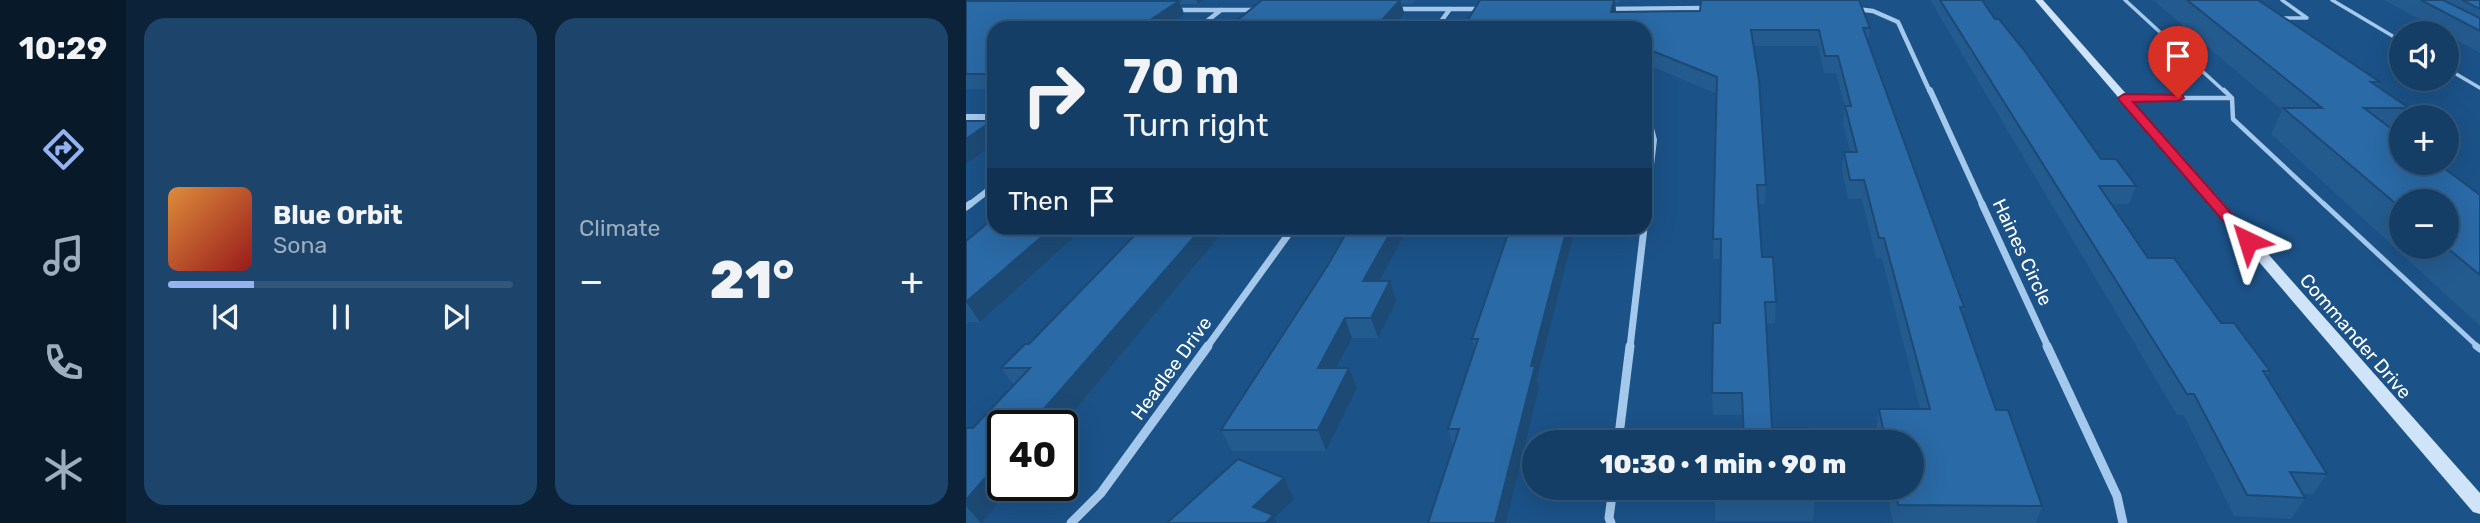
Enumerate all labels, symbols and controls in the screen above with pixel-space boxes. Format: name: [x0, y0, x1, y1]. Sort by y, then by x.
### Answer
map controls: [2389, 21, 2459, 259]
button: sound: [2389, 21, 2459, 91]
pin: [2148, 26, 2208, 98]
text: 10:29: [19, 29, 107, 67]
icon: arrive: [2159, 37, 2197, 75]
text: 70 m: [1123, 47, 1240, 105]
icon: right: [1008, 49, 1099, 140]
button: +: [2389, 105, 2459, 175]
text: Turn right: [1123, 106, 1268, 144]
icon: directions: [39, 125, 88, 174]
icon: arrive: [1083, 182, 1121, 220]
text: Then: [1008, 186, 1069, 217]
button: −: [2389, 189, 2459, 259]
street label: Haines Circle: [1988, 195, 2057, 309]
text: Blue Orbit: [273, 200, 403, 231]
position arrow: [2211, 204, 2285, 278]
text: Climate: [579, 214, 660, 242]
icon: music: [39, 231, 88, 280]
text: Sona: [273, 231, 327, 259]
text: 21°: [710, 249, 794, 311]
text: −: [579, 258, 604, 304]
text: +: [900, 258, 924, 304]
street label: Commander Drive: [2295, 269, 2416, 404]
icon: previous: [207, 298, 245, 336]
icon: pause: [322, 298, 360, 336]
icon: next: [437, 298, 475, 336]
street label: Headlee Drive: [1126, 312, 1217, 425]
icon: phone: [39, 338, 88, 387]
speed limit sign: 40: [987, 410, 1078, 501]
icon: climate: [39, 445, 88, 494]
text: 10:30 · 1 min · 90 m: [1600, 449, 1846, 480]

